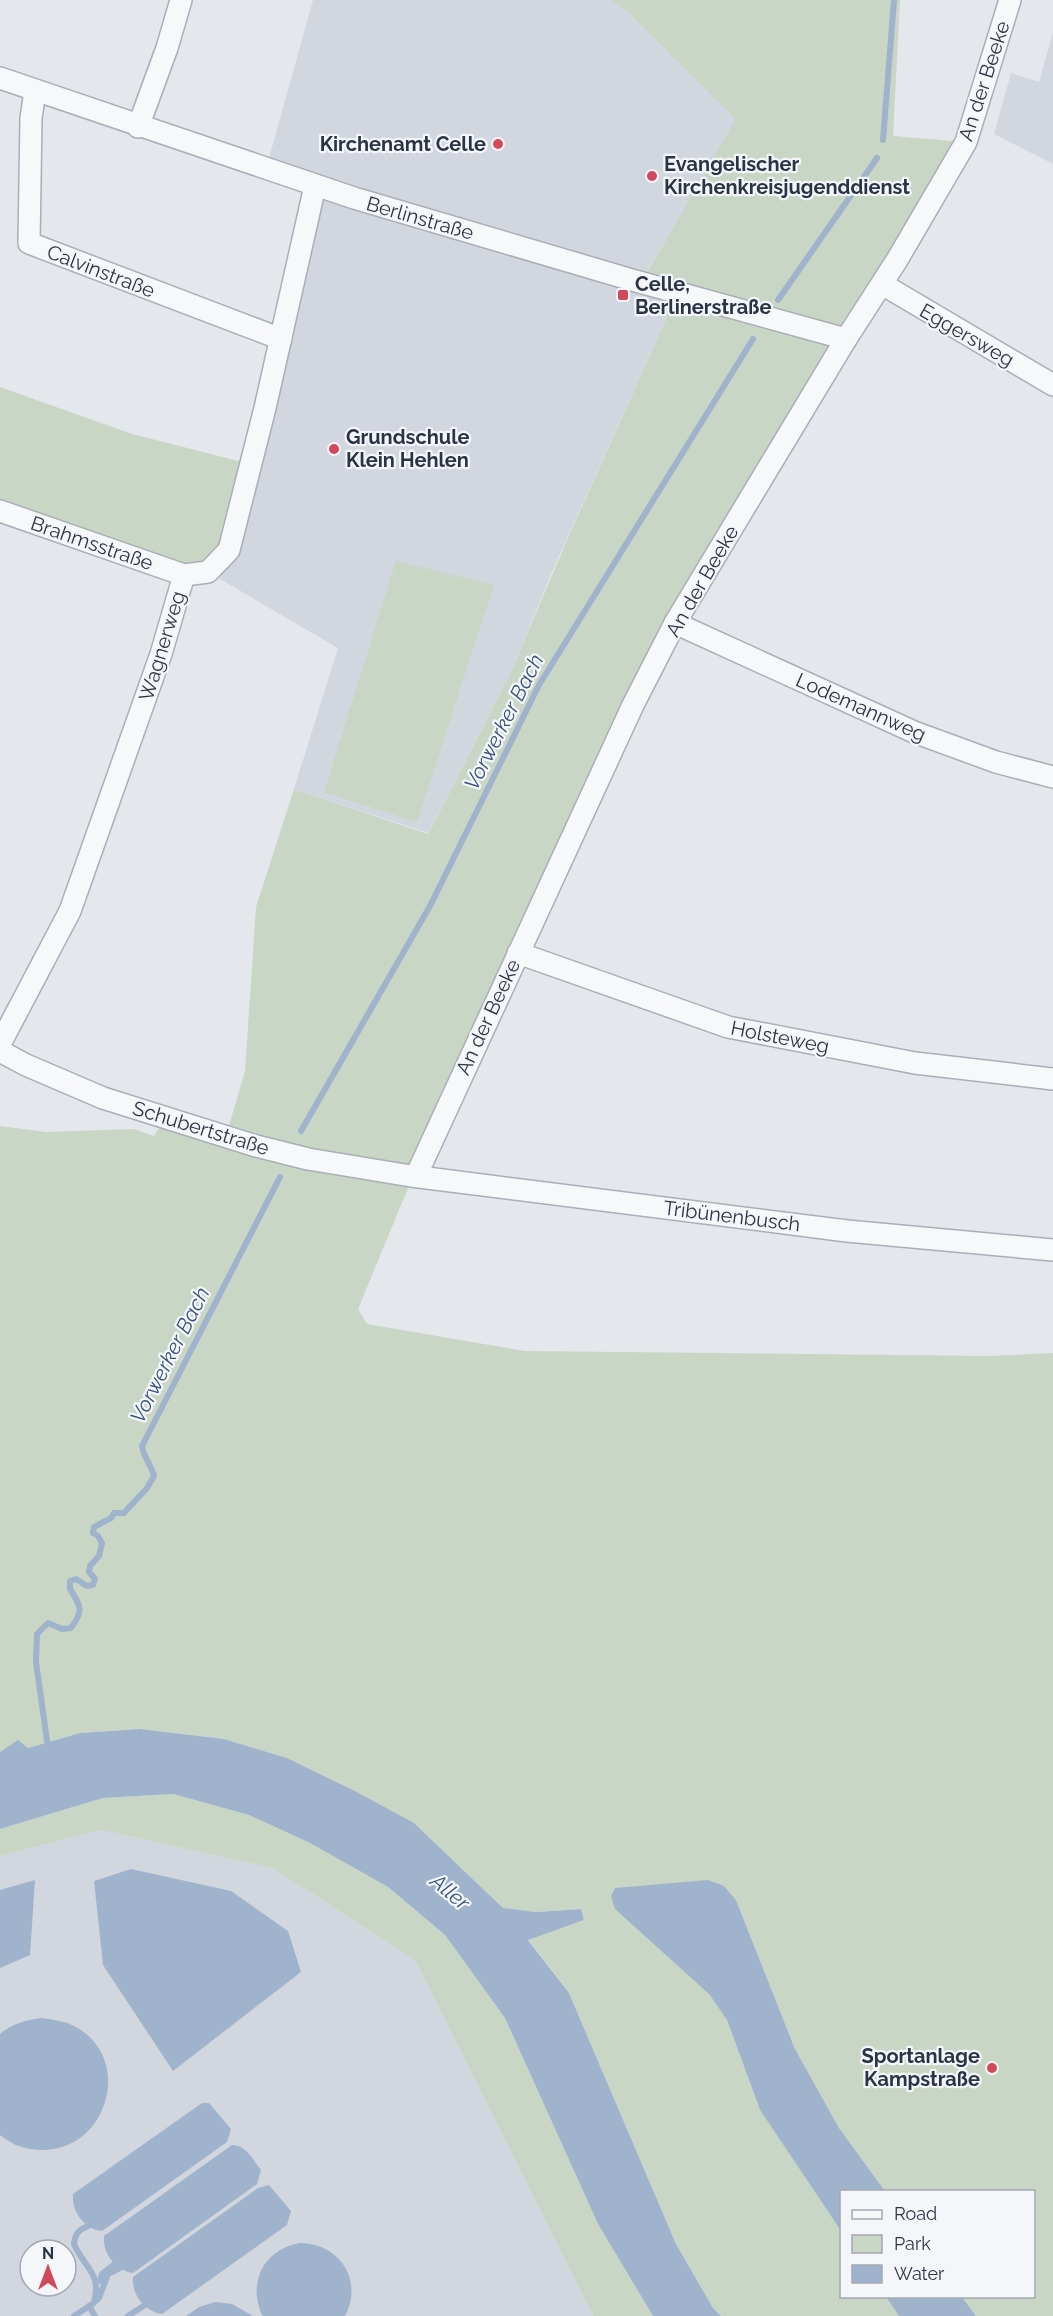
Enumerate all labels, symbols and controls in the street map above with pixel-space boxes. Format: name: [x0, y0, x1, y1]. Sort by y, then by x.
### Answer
street label: An der Beeke: [953, 18, 1015, 144]
place label: Kirchenamt Celle: [320, 132, 486, 156]
marker: Kirchenamt Celle: [491, 137, 505, 151]
place label: Evangelischer Kirchenkreisjugenddienst: [664, 152, 910, 199]
marker: Evangelischer Kirchenkreisjugenddienst: [645, 169, 659, 183]
street label: Berlinstraße: [364, 191, 477, 245]
street label: Calvinstraße: [44, 239, 158, 303]
place label: Celle, Berlinerstraße: [635, 272, 771, 319]
marker: Celle, Berlinerstraße: [616, 288, 630, 302]
street label: Eggersweg: [916, 298, 1018, 372]
place label: Grundschule Klein Hehlen: [346, 425, 470, 472]
marker: Grundschule Klein Hehlen: [327, 442, 341, 456]
street label: Brahmsstraße: [28, 511, 157, 575]
street label: An der Beeke: [660, 521, 744, 641]
street label: Wagnerweg: [134, 588, 190, 704]
water label: Vorwerker Bach: [459, 650, 549, 794]
street label: Lodemannweg: [792, 668, 930, 746]
street label: An der Beeke: [451, 955, 525, 1079]
street label: Holsteweg: [729, 1016, 831, 1058]
street label: Schubertstraße: [130, 1096, 272, 1160]
street label: Tribünenbusch: [662, 1196, 802, 1236]
water label: Vorwerker Bach: [125, 1283, 215, 1427]
water label: Aller: [425, 1868, 475, 1916]
place label: Sportanlage Kampstraße: [862, 2044, 980, 2091]
marker: Sportanlage Kampstraße: [985, 2061, 999, 2075]
legend: [840, 2190, 1035, 2298]
text: Road: [894, 2203, 937, 2224]
text: Park: [894, 2233, 931, 2254]
north arrow: [18, 2238, 78, 2298]
text: N: [42, 2244, 54, 2263]
text: Water: [894, 2263, 945, 2284]

